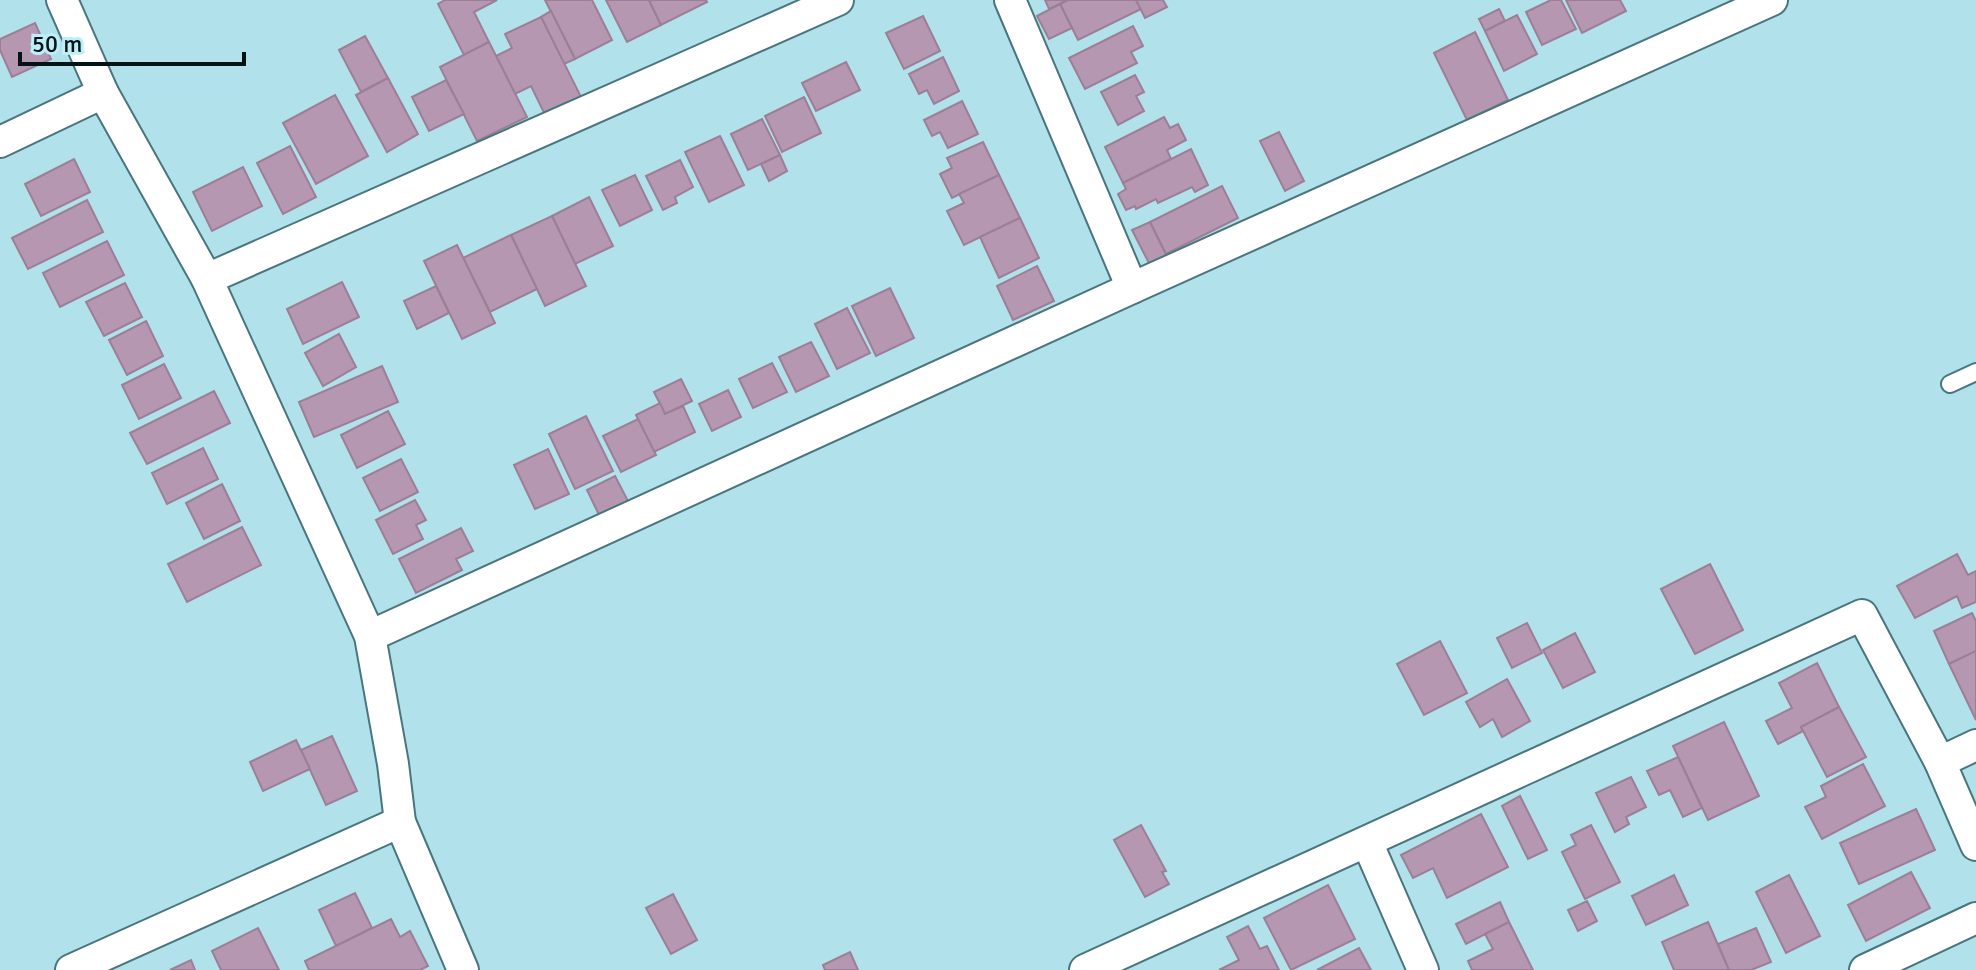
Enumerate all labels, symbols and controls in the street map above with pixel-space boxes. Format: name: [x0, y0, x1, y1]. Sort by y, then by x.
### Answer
scale bar: [20, 16, 244, 66]
text: 50 m: [32, 29, 82, 59]

